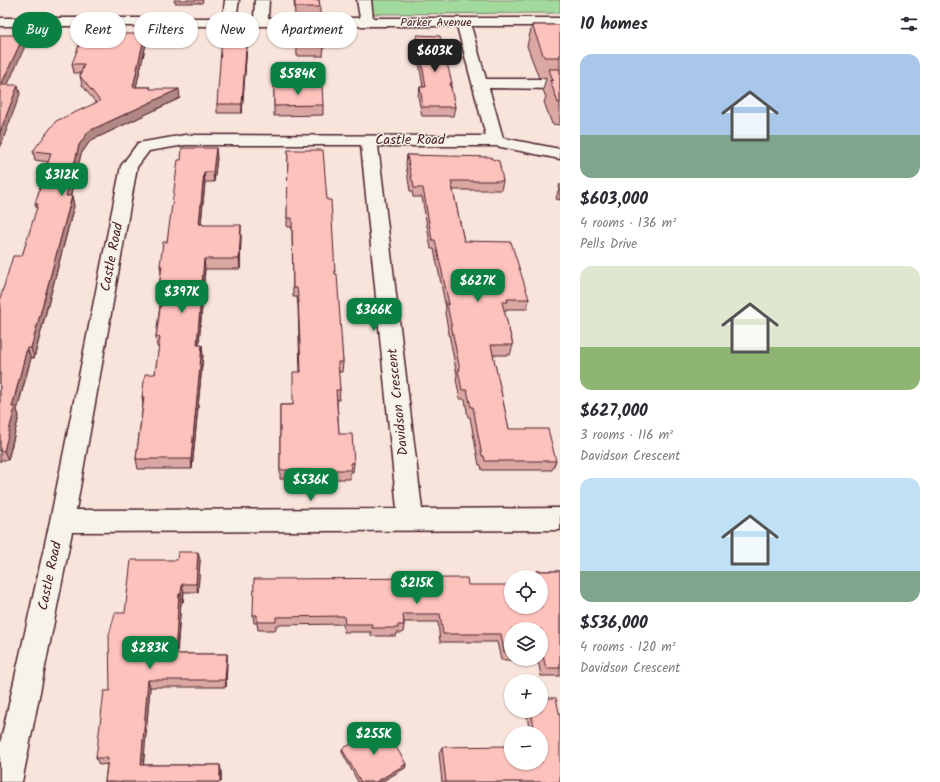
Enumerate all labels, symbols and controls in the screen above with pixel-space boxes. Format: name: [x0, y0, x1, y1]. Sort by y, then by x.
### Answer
text: 10 homes: [580, 11, 648, 38]
chip: Buy: [12, 12, 62, 48]
chip: Rent: [70, 12, 126, 48]
chip: Filters: [134, 12, 198, 48]
chip: New: [206, 12, 259, 48]
chip: Apartment: [267, 12, 357, 48]
street label: Parker Avenue: [400, 13, 472, 32]
icon: filters: [898, 13, 920, 35]
pin: $603K: [407, 39, 463, 73]
text: $603K: [417, 41, 453, 62]
pin: $584K: [270, 62, 326, 96]
text: $584K: [280, 64, 316, 85]
icon: home: [714, 80, 786, 152]
street label: Castle Road: [375, 129, 446, 151]
pin: $312K: [34, 163, 90, 197]
text: $312K: [45, 165, 79, 186]
text: $603,000: [580, 186, 648, 213]
text: 4 rooms · 136 m²: [580, 213, 676, 234]
street label: Castle Road: [95, 220, 130, 293]
text: Pells Drive: [580, 234, 637, 255]
pin: $627K: [450, 269, 506, 303]
text: $627K: [460, 271, 496, 292]
pin: $397K: [154, 280, 210, 314]
text: $397K: [164, 282, 200, 303]
icon: home: [714, 292, 786, 364]
pin: $366K: [346, 298, 402, 332]
text: $366K: [356, 300, 392, 321]
street label: Davidson Crescent: [381, 347, 415, 457]
text: $627,000: [580, 398, 648, 425]
text: 3 rooms · 116 m²: [580, 425, 673, 446]
text: Davidson Crescent: [580, 446, 680, 467]
pin: $536K: [283, 468, 339, 502]
text: $536K: [293, 470, 329, 491]
icon: home: [714, 504, 786, 576]
street label: Castle Road: [32, 539, 68, 612]
map controls: [504, 570, 548, 770]
button: locate: [504, 570, 548, 614]
pin: $215K: [389, 571, 445, 605]
text: $215K: [400, 573, 434, 594]
text: $536,000: [580, 610, 648, 637]
button: layers: [504, 622, 548, 666]
pin: $283K: [122, 636, 178, 670]
text: 4 rooms · 120 m²: [580, 637, 676, 658]
text: $283K: [131, 638, 169, 659]
text: Davidson Crescent: [580, 658, 680, 679]
button: +: [504, 674, 548, 718]
pin: $255K: [346, 722, 402, 756]
text: $255K: [356, 724, 392, 745]
button: −: [504, 726, 548, 770]

